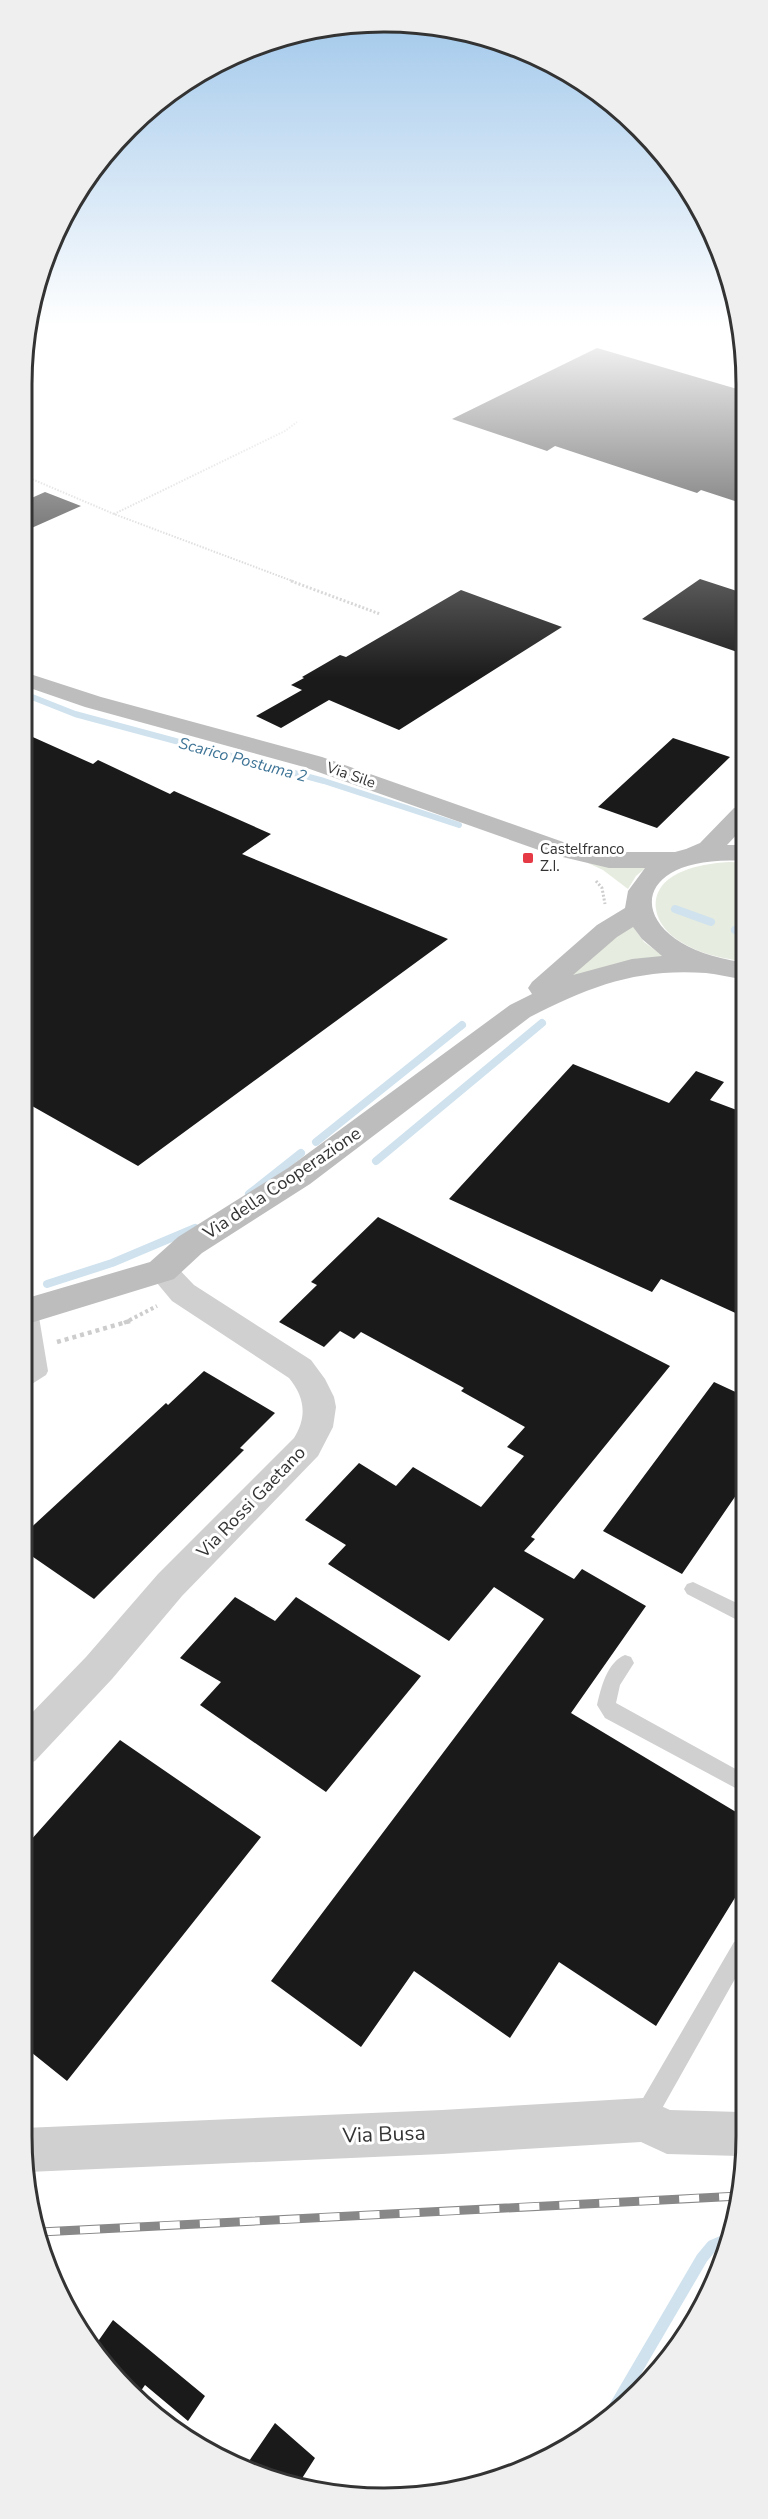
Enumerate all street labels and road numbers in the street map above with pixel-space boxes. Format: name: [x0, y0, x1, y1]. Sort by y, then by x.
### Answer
street label: Via Sile: [323, 757, 378, 793]
street label: Via della Cooperazione: [198, 1121, 366, 1245]
street label: Via Rossi Gaetano: [191, 1441, 311, 1564]
street label: Via Busa: [341, 2119, 426, 2149]

